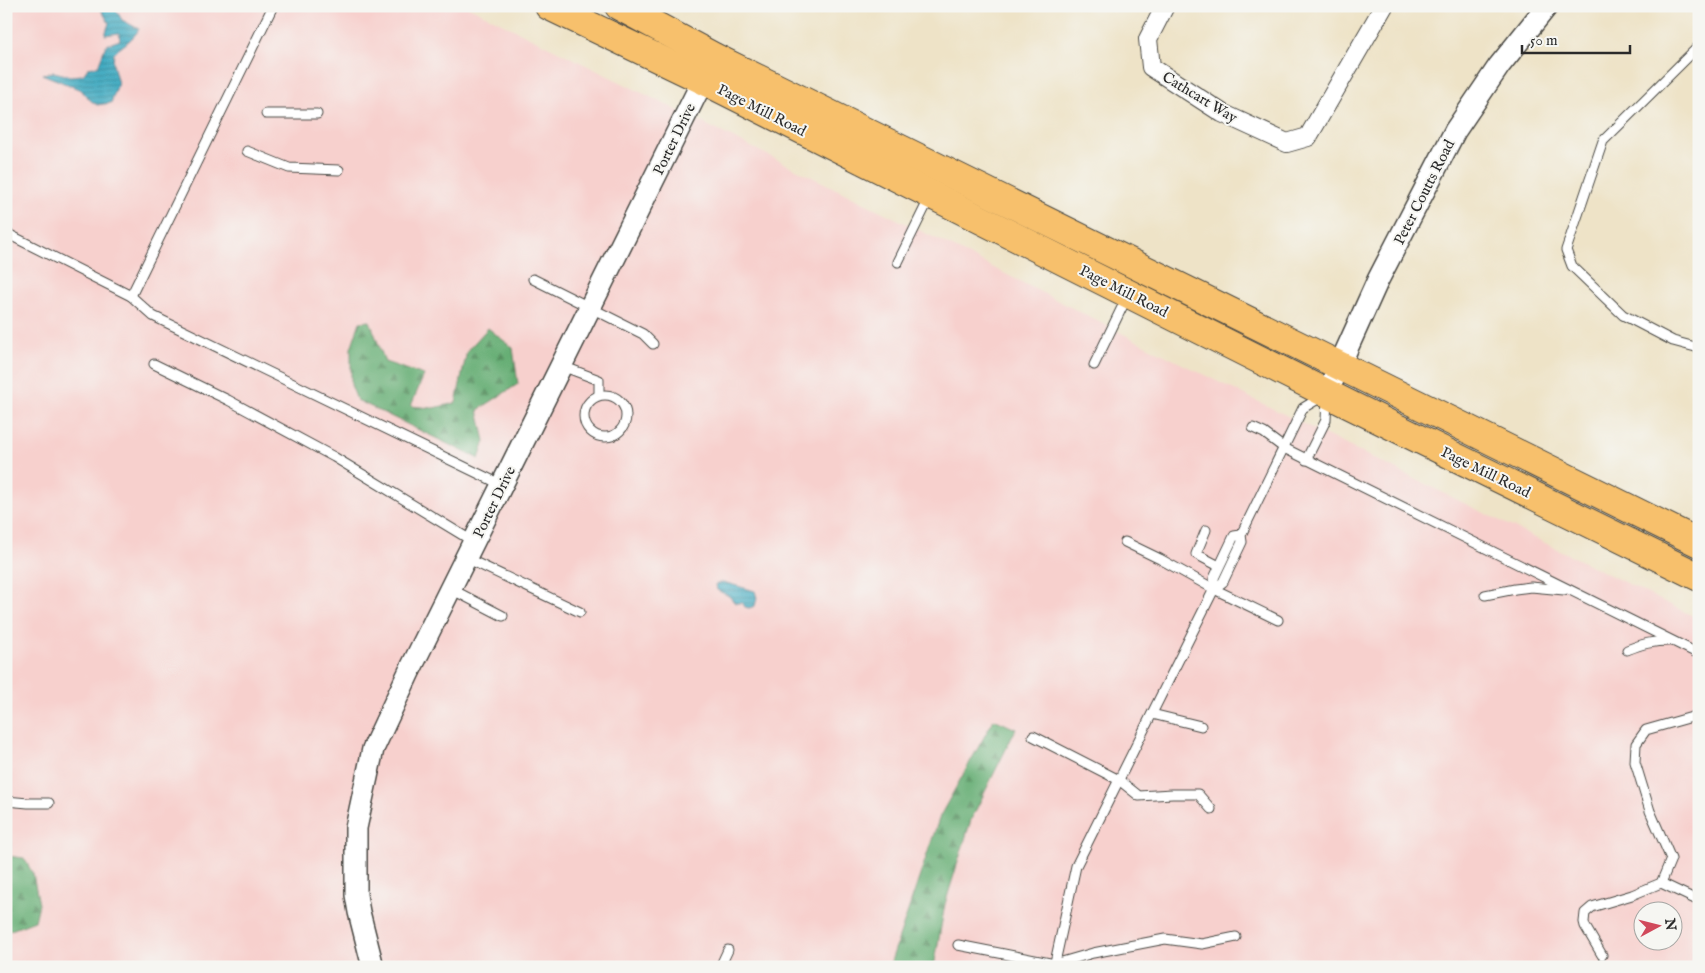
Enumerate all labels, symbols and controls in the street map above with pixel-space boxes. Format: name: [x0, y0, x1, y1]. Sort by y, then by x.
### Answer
scale bar: [1522, 22, 1630, 54]
text: 50 m: [1530, 31, 1558, 50]
street label: Cathcart Way: [1159, 68, 1241, 128]
street label: Page Mill Road: [714, 80, 810, 141]
street label: Porter Drive: [649, 100, 700, 178]
street label: Peter Coutts Road: [1390, 136, 1460, 248]
street label: Page Mill Road: [1076, 261, 1172, 322]
street label: Page Mill Road: [1438, 443, 1534, 503]
street label: Porter Drive: [469, 463, 520, 541]
north arrow: [1632, 900, 1682, 950]
text: N: [1660, 916, 1680, 932]

